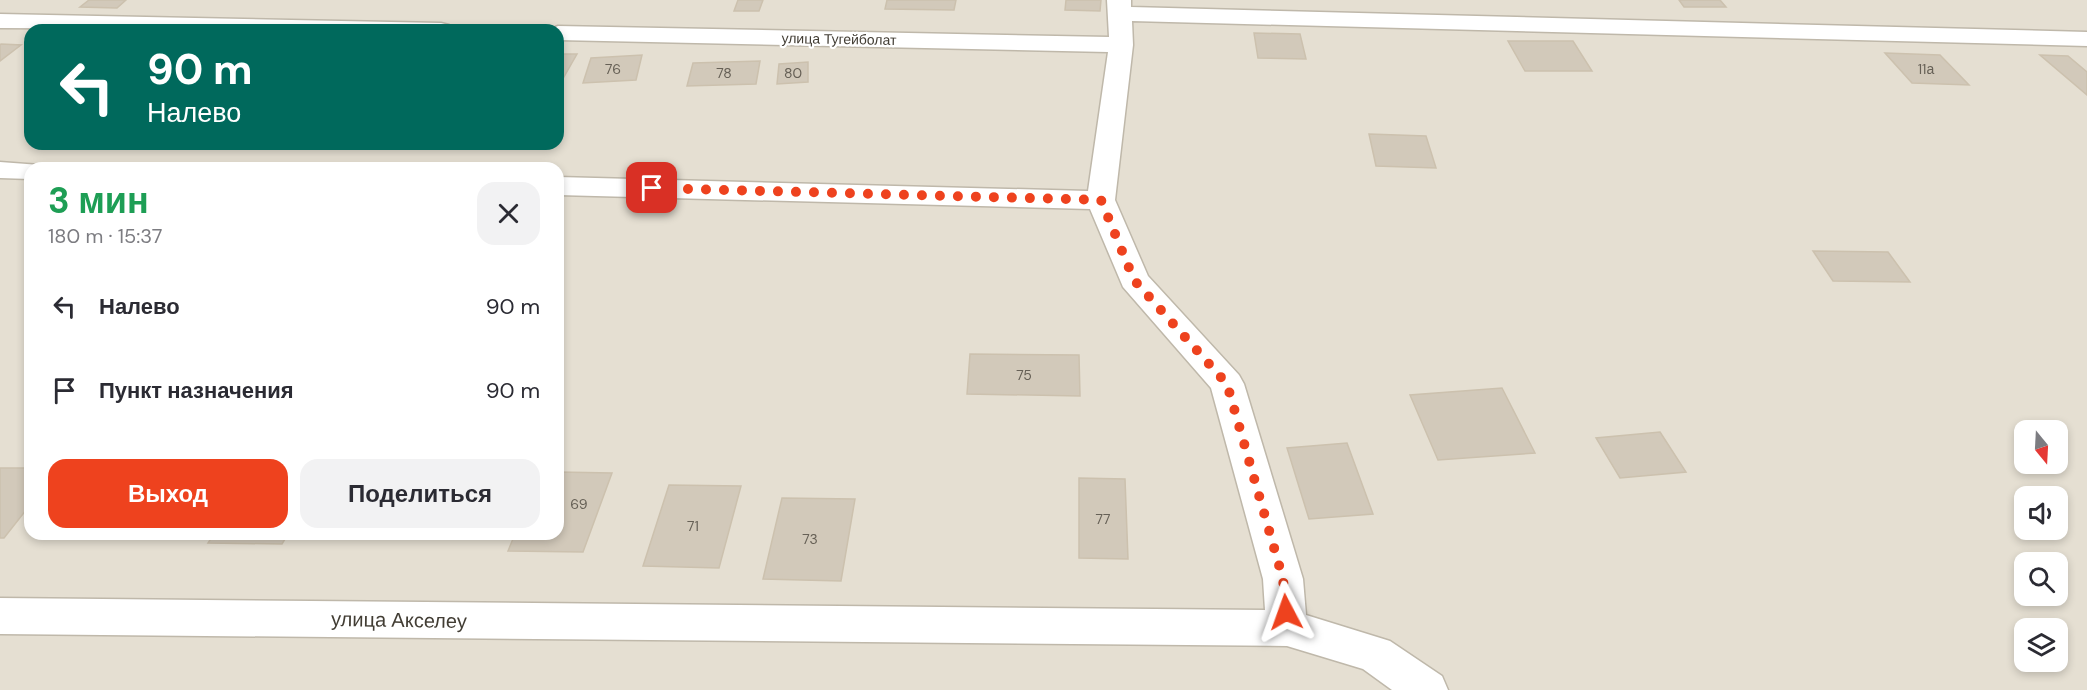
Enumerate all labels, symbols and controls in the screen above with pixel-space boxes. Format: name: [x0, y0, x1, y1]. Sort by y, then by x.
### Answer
street label: улица Тугейболат: [781, 29, 897, 49]
text: 90 m: [147, 42, 253, 97]
icon: left: [48, 48, 126, 126]
house number: 76: [605, 60, 621, 78]
house number: 11а: [1918, 60, 1934, 78]
house number: 78: [716, 64, 732, 82]
house number: 80: [784, 64, 802, 82]
text: Налево: [147, 95, 241, 130]
pin: [626, 162, 677, 213]
icon: arrive: [635, 171, 668, 204]
text: 3 мин: [48, 177, 149, 224]
button: close: [477, 182, 540, 245]
text: 180 m · 15:37: [48, 223, 162, 249]
icon: left: [48, 290, 81, 323]
text: Налево: [99, 292, 180, 321]
text: 90 m: [486, 292, 540, 321]
house number: 75: [1016, 366, 1032, 384]
icon: arrive: [48, 374, 81, 407]
text: Пункт назначения: [99, 376, 294, 405]
text: 90 m: [486, 376, 540, 405]
north arrow: [2014, 420, 2068, 474]
map controls: [2014, 420, 2068, 672]
button: Выход: [48, 459, 288, 528]
button: Поделиться: [300, 459, 540, 528]
button: sound: [2014, 486, 2068, 540]
house number: 69: [570, 495, 588, 513]
house number: 77: [1096, 510, 1110, 528]
house number: 71: [687, 517, 699, 535]
house number: 73: [802, 530, 818, 548]
button: search: [2014, 552, 2068, 606]
position arrow: [1254, 580, 1318, 644]
street label: улица Акселеу: [331, 606, 467, 634]
button: layers: [2014, 618, 2068, 672]

